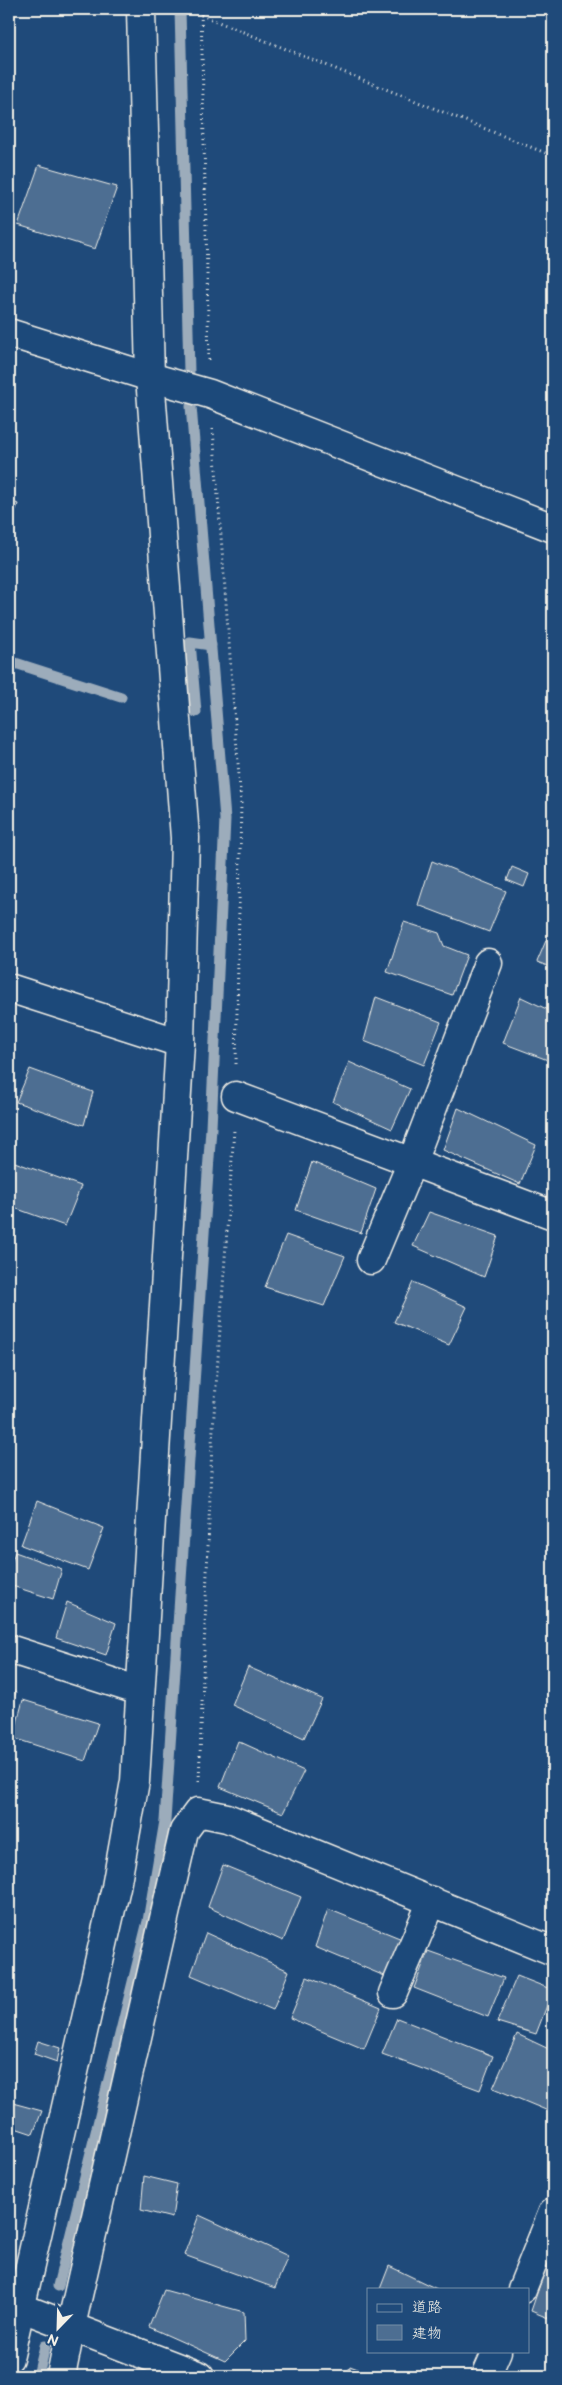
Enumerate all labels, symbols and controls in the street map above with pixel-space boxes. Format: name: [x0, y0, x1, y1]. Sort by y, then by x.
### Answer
legend: [367, 2288, 530, 2352]
text: 道路: [412, 2298, 442, 2317]
north arrow: [32, 2302, 82, 2352]
text: 建物: [412, 2324, 442, 2343]
text: N: [45, 2330, 61, 2349]

